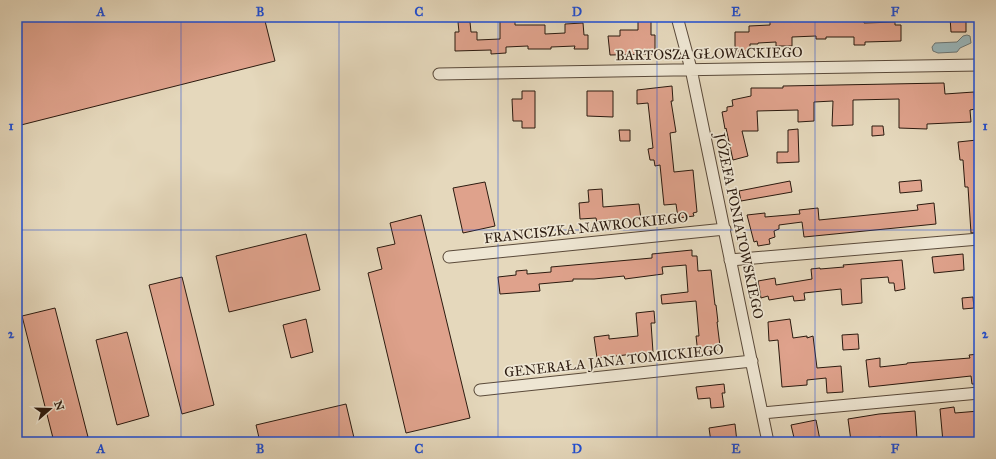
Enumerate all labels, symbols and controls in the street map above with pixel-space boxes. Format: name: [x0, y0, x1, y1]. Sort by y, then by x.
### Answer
text: A: [96, 4, 106, 20]
text: B: [256, 4, 265, 20]
text: C: [415, 4, 424, 20]
text: D: [572, 4, 582, 20]
text: E: [731, 4, 741, 20]
text: F: [891, 4, 900, 20]
street label: BARTOSZA GŁOWACKIEGO: [615, 44, 803, 64]
text: 1: [8, 118, 14, 134]
text: 1: [982, 118, 988, 134]
street label: JÓZEFA PONIATOWSKIEGO: [710, 129, 769, 321]
street label: FRANCISZKA NAWROCKIEGO: [483, 209, 689, 247]
text: 2: [8, 326, 15, 342]
text: 2: [982, 326, 989, 342]
street label: GENERAŁA JANA TOMICKIEGO: [503, 341, 725, 382]
north arrow: [30, 389, 70, 429]
text: N: [51, 399, 67, 413]
text: A: [96, 441, 106, 457]
text: B: [256, 441, 265, 457]
text: C: [415, 441, 424, 457]
text: D: [572, 441, 582, 457]
text: E: [731, 441, 741, 457]
text: F: [891, 441, 900, 457]

